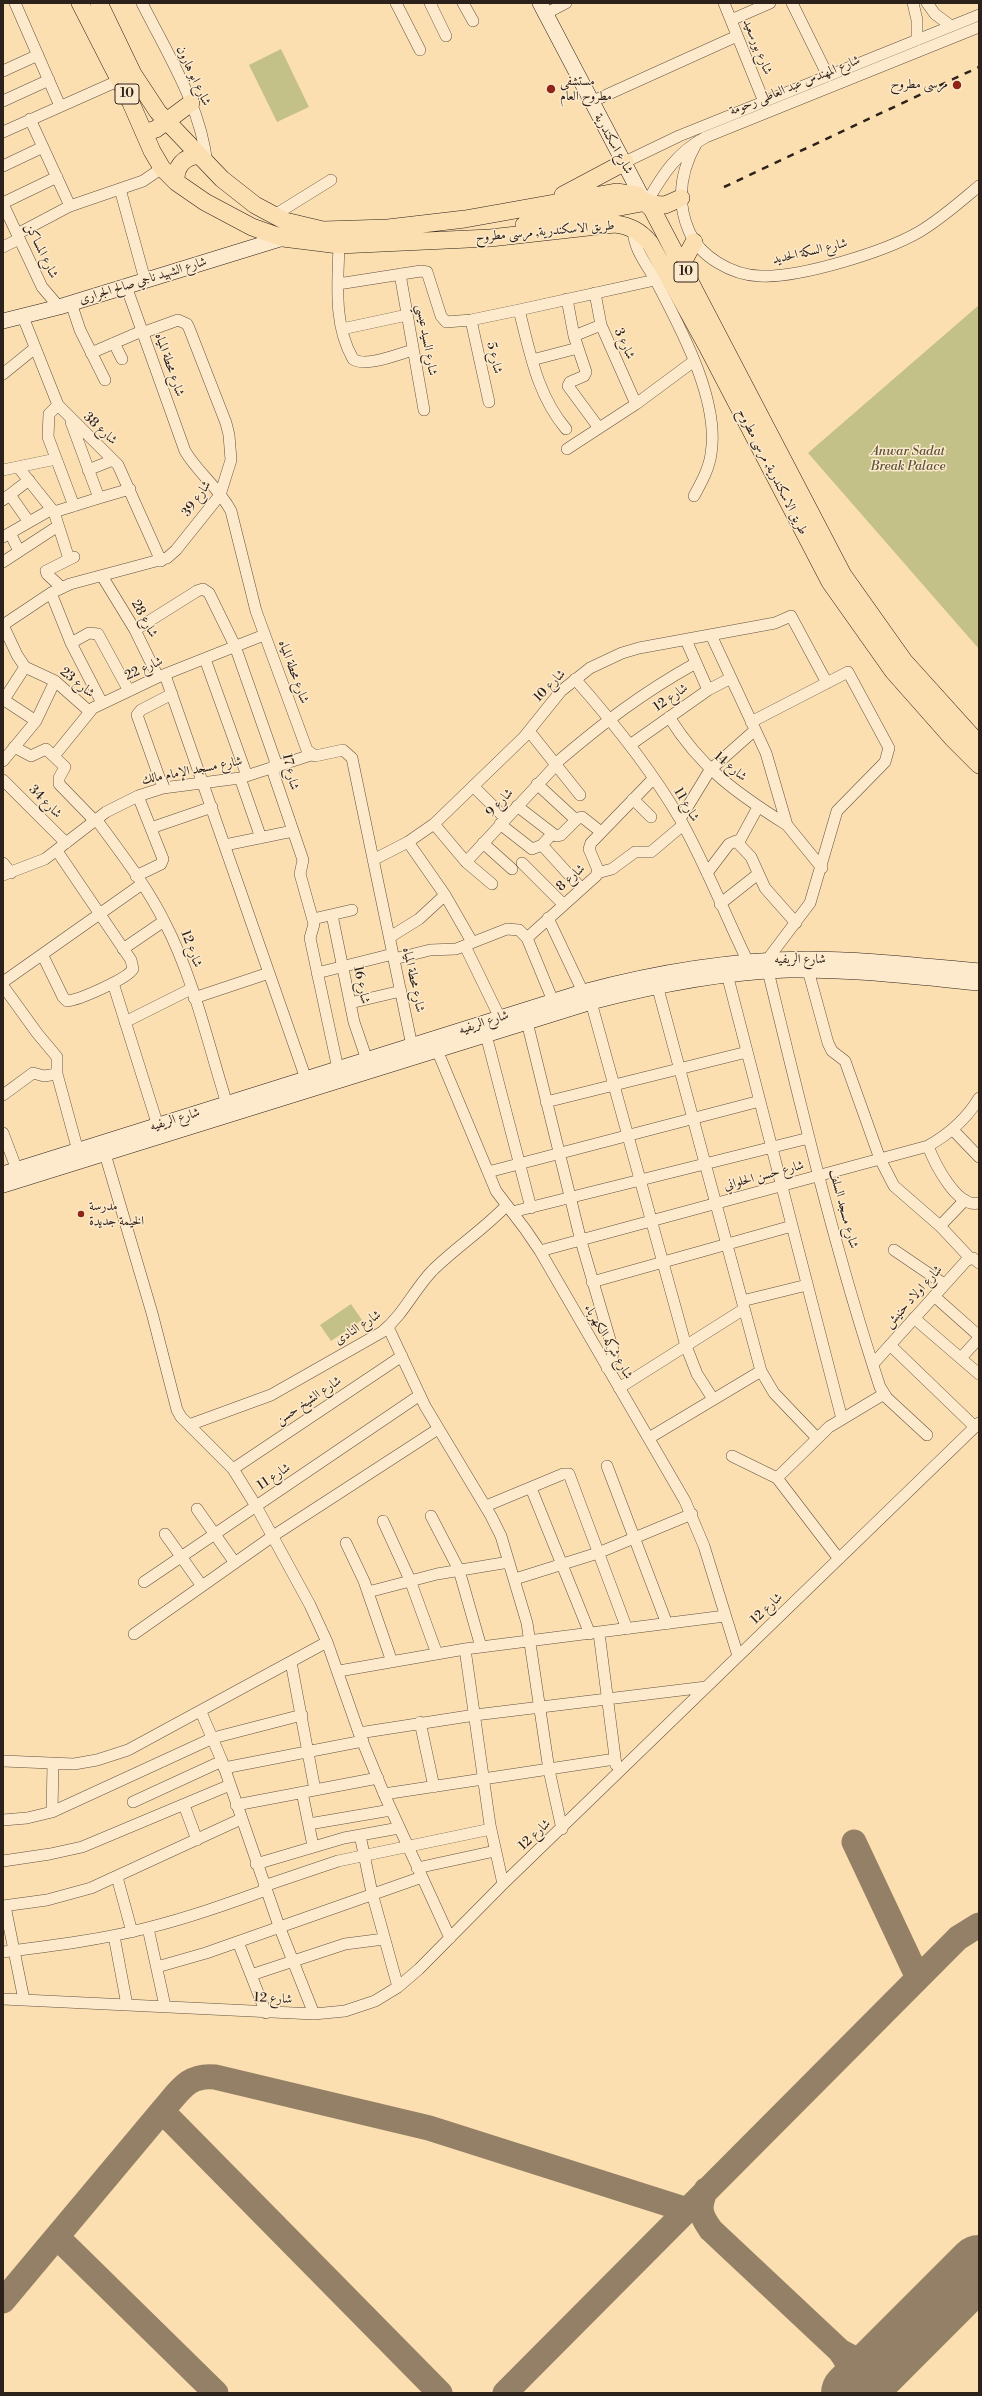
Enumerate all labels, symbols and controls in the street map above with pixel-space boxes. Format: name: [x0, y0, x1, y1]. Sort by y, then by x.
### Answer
street label: شارع بورسعيد: [739, 17, 775, 77]
street label: شارع ابو هارون: [172, 44, 214, 108]
street label: شارع المهندس عبد العاطى رحومة: [727, 53, 863, 119]
place label: مستشفى مطروح العام: [560, 74, 612, 105]
place label: مرسى مطروح: [890, 77, 948, 93]
marker: مرسى مطروح: [951, 79, 963, 91]
marker: مستشفى مطروح العام: [545, 83, 557, 95]
road number: 10: [115, 84, 139, 104]
street label: شارع اسكندرية: [590, 111, 636, 177]
street label: طريق الاسكندرية, مرسى مطروح: [475, 218, 615, 246]
street label: شارع المساكن: [21, 221, 61, 281]
street label: شارع السكة الحديد: [771, 236, 849, 268]
street label: شارع الشهيد ناجي صالح الجرارى: [77, 254, 209, 308]
road number: 10: [674, 262, 698, 282]
street label: شارع السيد عيسي: [412, 303, 440, 377]
street label: شارع 3: [610, 326, 638, 362]
street label: شارع محطة المياه: [151, 331, 187, 399]
street label: شارع 5: [483, 340, 505, 376]
street label: طريق الاسكندرية, مرسى مطروح: [733, 406, 811, 538]
street label: شارع 38: [80, 410, 120, 448]
park label: Anwar Sadat Break Palace: [871, 444, 945, 475]
street label: شارع 39: [179, 478, 215, 520]
street label: شارع 28: [127, 597, 161, 641]
street label: شارع محطة المياه: [274, 638, 312, 706]
street label: شارع 22: [123, 654, 165, 684]
street label: شارع 23: [57, 664, 97, 702]
street label: شارع 10: [531, 667, 569, 705]
street label: شارع 12: [651, 681, 691, 715]
street label: شارع 14: [710, 749, 750, 785]
street label: شارع 17: [278, 752, 302, 792]
street label: شارع مسجد الإمام مالك: [140, 754, 244, 788]
street label: شارع 34: [25, 782, 65, 822]
street label: شارع 11: [670, 785, 702, 825]
street label: شارع 9: [483, 786, 517, 820]
street label: شارع 8: [553, 861, 589, 895]
street label: شارع 12: [177, 928, 205, 970]
street label: شارع محطة المياه: [398, 946, 428, 1014]
street label: شارع الريفيه: [774, 952, 826, 968]
street label: شارع 16: [349, 965, 373, 1005]
street label: شارع الريفيه: [457, 1008, 511, 1038]
street label: شارع الريفيه: [148, 1105, 202, 1135]
street label: شارع حسن الحلواني: [722, 1158, 806, 1194]
street label: شارع مسجد السلف: [825, 1168, 861, 1250]
place label: مدرسة الخيمة جديدة: [89, 1199, 144, 1230]
marker: مدرسة الخيمة جديدة: [76, 1209, 86, 1219]
street label: شارع اولاد حنيش: [882, 1262, 946, 1332]
street label: شارع شركه الكهرباء: [580, 1302, 636, 1382]
street label: شارع النادى: [332, 1307, 384, 1349]
street label: شارع الشيخ حسن: [273, 1373, 345, 1429]
street label: شارع 11: [254, 1460, 294, 1494]
street label: شارع 12: [748, 1590, 786, 1628]
street label: شارع 12: [516, 1816, 554, 1854]
street label: شارع 12: [253, 1990, 293, 2008]

